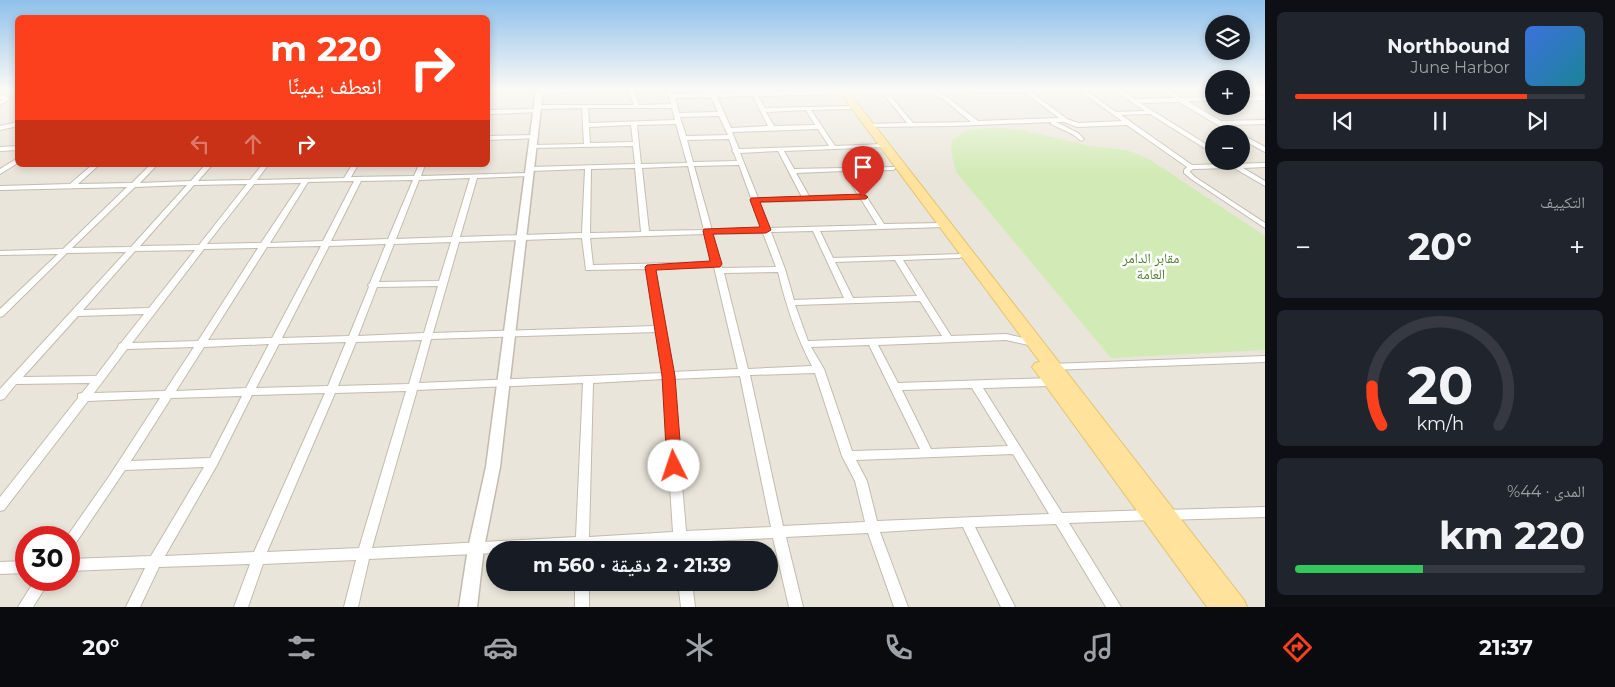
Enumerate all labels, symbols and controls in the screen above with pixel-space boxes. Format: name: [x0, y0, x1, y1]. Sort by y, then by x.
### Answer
map controls: [1205, 15, 1250, 170]
button: layers: [1205, 15, 1250, 60]
text: 220 m: [270, 27, 382, 70]
icon: right: [400, 35, 465, 100]
text: Northbound: [1387, 35, 1510, 58]
text: June Harbor: [1411, 58, 1510, 77]
button: +: [1205, 70, 1250, 115]
text: انعطف يمينًا: [287, 73, 382, 100]
icon: previous: [1329, 107, 1357, 135]
icon: pause: [1426, 107, 1454, 135]
icon: next: [1523, 107, 1551, 135]
button: −: [1205, 125, 1250, 170]
icon: left: [186, 130, 214, 158]
icon: ahead: [239, 130, 267, 158]
icon: right: [292, 130, 320, 158]
pin: [842, 146, 884, 197]
icon: arrive: [849, 153, 877, 181]
text: التكييف: [1540, 193, 1585, 212]
text: 20°: [1408, 223, 1472, 270]
text: −: [1295, 230, 1311, 264]
text: +: [1569, 230, 1585, 264]
park label: مقابر الدامر العامة: [1122, 249, 1179, 283]
text: 20: [1407, 354, 1473, 417]
text: km/h: [1416, 413, 1464, 434]
position arrow: [647, 439, 699, 491]
text: المدى · 44%: [1507, 482, 1585, 501]
text: 220 km: [1439, 512, 1585, 559]
speed limit sign: 30: [15, 526, 80, 591]
text: 21:39 · 2 دقيقة · 560 m: [533, 554, 731, 577]
icon: filters: [284, 630, 319, 665]
icon: car: [483, 630, 518, 665]
icon: climate: [682, 630, 717, 665]
icon: phone: [881, 630, 916, 665]
icon: music: [1081, 630, 1116, 665]
icon: directions: [1280, 630, 1315, 665]
text: 20°: [82, 634, 119, 661]
text: 21:37: [1479, 634, 1533, 661]

